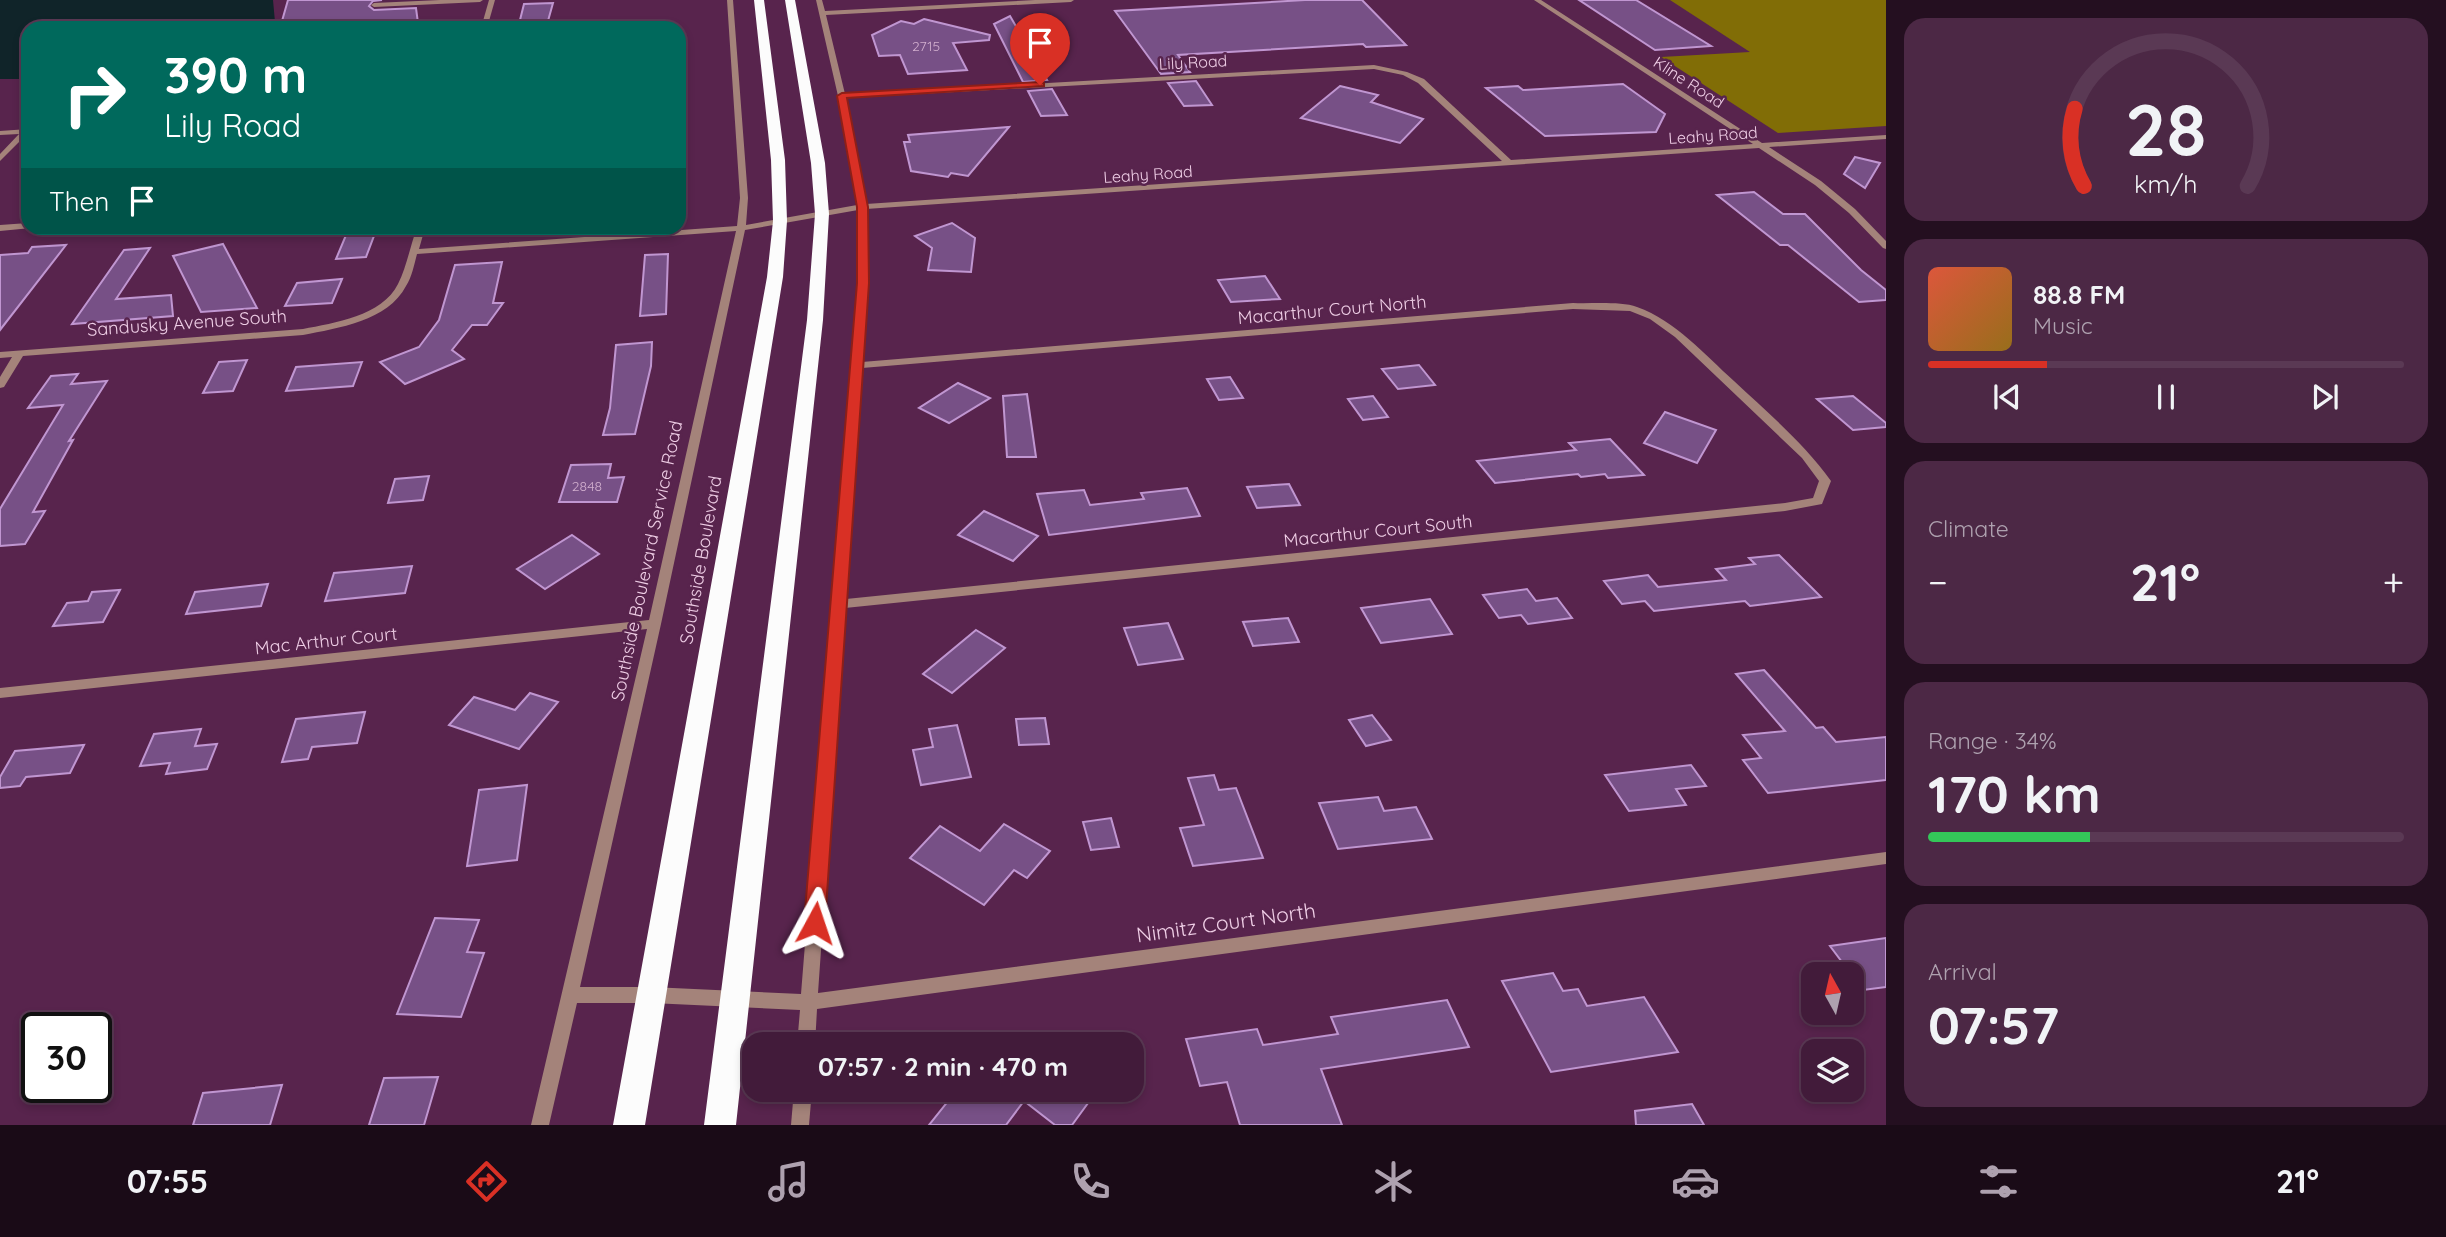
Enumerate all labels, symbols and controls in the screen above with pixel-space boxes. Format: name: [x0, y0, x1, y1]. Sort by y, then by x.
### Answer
pin: [1010, 13, 1070, 85]
icon: arrive: [1021, 24, 1059, 62]
house number: 2715: [912, 37, 940, 55]
text: 390 m: [164, 44, 307, 105]
icon: right: [49, 49, 140, 140]
street label: Lily Road: [1158, 50, 1228, 74]
street label: Kline Road: [1650, 52, 1728, 112]
text: 28: [2125, 83, 2207, 174]
text: Lily Road: [164, 105, 301, 145]
street label: Leahy Road: [1668, 122, 1758, 148]
street label: Leahy Road: [1103, 161, 1193, 187]
text: km/h: [2134, 168, 2198, 199]
icon: arrive: [123, 182, 161, 220]
text: Then: [49, 185, 109, 218]
text: 88.8 FM: [2033, 278, 2125, 311]
street label: Macarthur Court North: [1237, 290, 1427, 329]
street label: Sandusky Avenue South: [86, 304, 288, 341]
text: Music: [2033, 311, 2093, 340]
icon: previous: [1988, 378, 2026, 416]
icon: pause: [2147, 378, 2185, 416]
icon: next: [2306, 378, 2344, 416]
street label: Southside Boulevard Service Road: [606, 419, 687, 703]
street label: Southside Boulevard: [674, 474, 727, 646]
house number: 2848: [572, 477, 602, 495]
street label: Macarthur Court South: [1282, 509, 1474, 552]
text: Climate: [1928, 514, 2009, 543]
text: 21°: [2130, 549, 2200, 614]
text: −: [1928, 558, 1948, 606]
text: +: [2383, 558, 2404, 606]
street label: Mac Arthur Court: [254, 622, 398, 659]
text: Range · 34%: [1928, 726, 2057, 755]
text: 170 km: [1928, 761, 2101, 826]
position arrow: [778, 886, 852, 960]
street label: Nimitz Court North: [1135, 897, 1317, 947]
text: Arrival: [1928, 957, 1997, 986]
north arrow: [1801, 962, 1864, 1026]
map controls: [1801, 962, 1864, 1102]
text: 07:57: [1928, 992, 2059, 1057]
speed limit sign: 30: [21, 1012, 112, 1103]
button: layers: [1801, 1039, 1864, 1102]
text: 07:57 · 2 min · 470 m: [818, 1050, 1068, 1083]
icon: directions: [462, 1157, 511, 1206]
icon: music: [764, 1157, 813, 1206]
icon: phone: [1066, 1157, 1115, 1206]
icon: climate: [1369, 1157, 1418, 1206]
icon: car: [1671, 1157, 1720, 1206]
icon: filters: [1974, 1157, 2023, 1206]
text: 07:55: [127, 1161, 208, 1201]
text: 21°: [2276, 1161, 2319, 1201]

